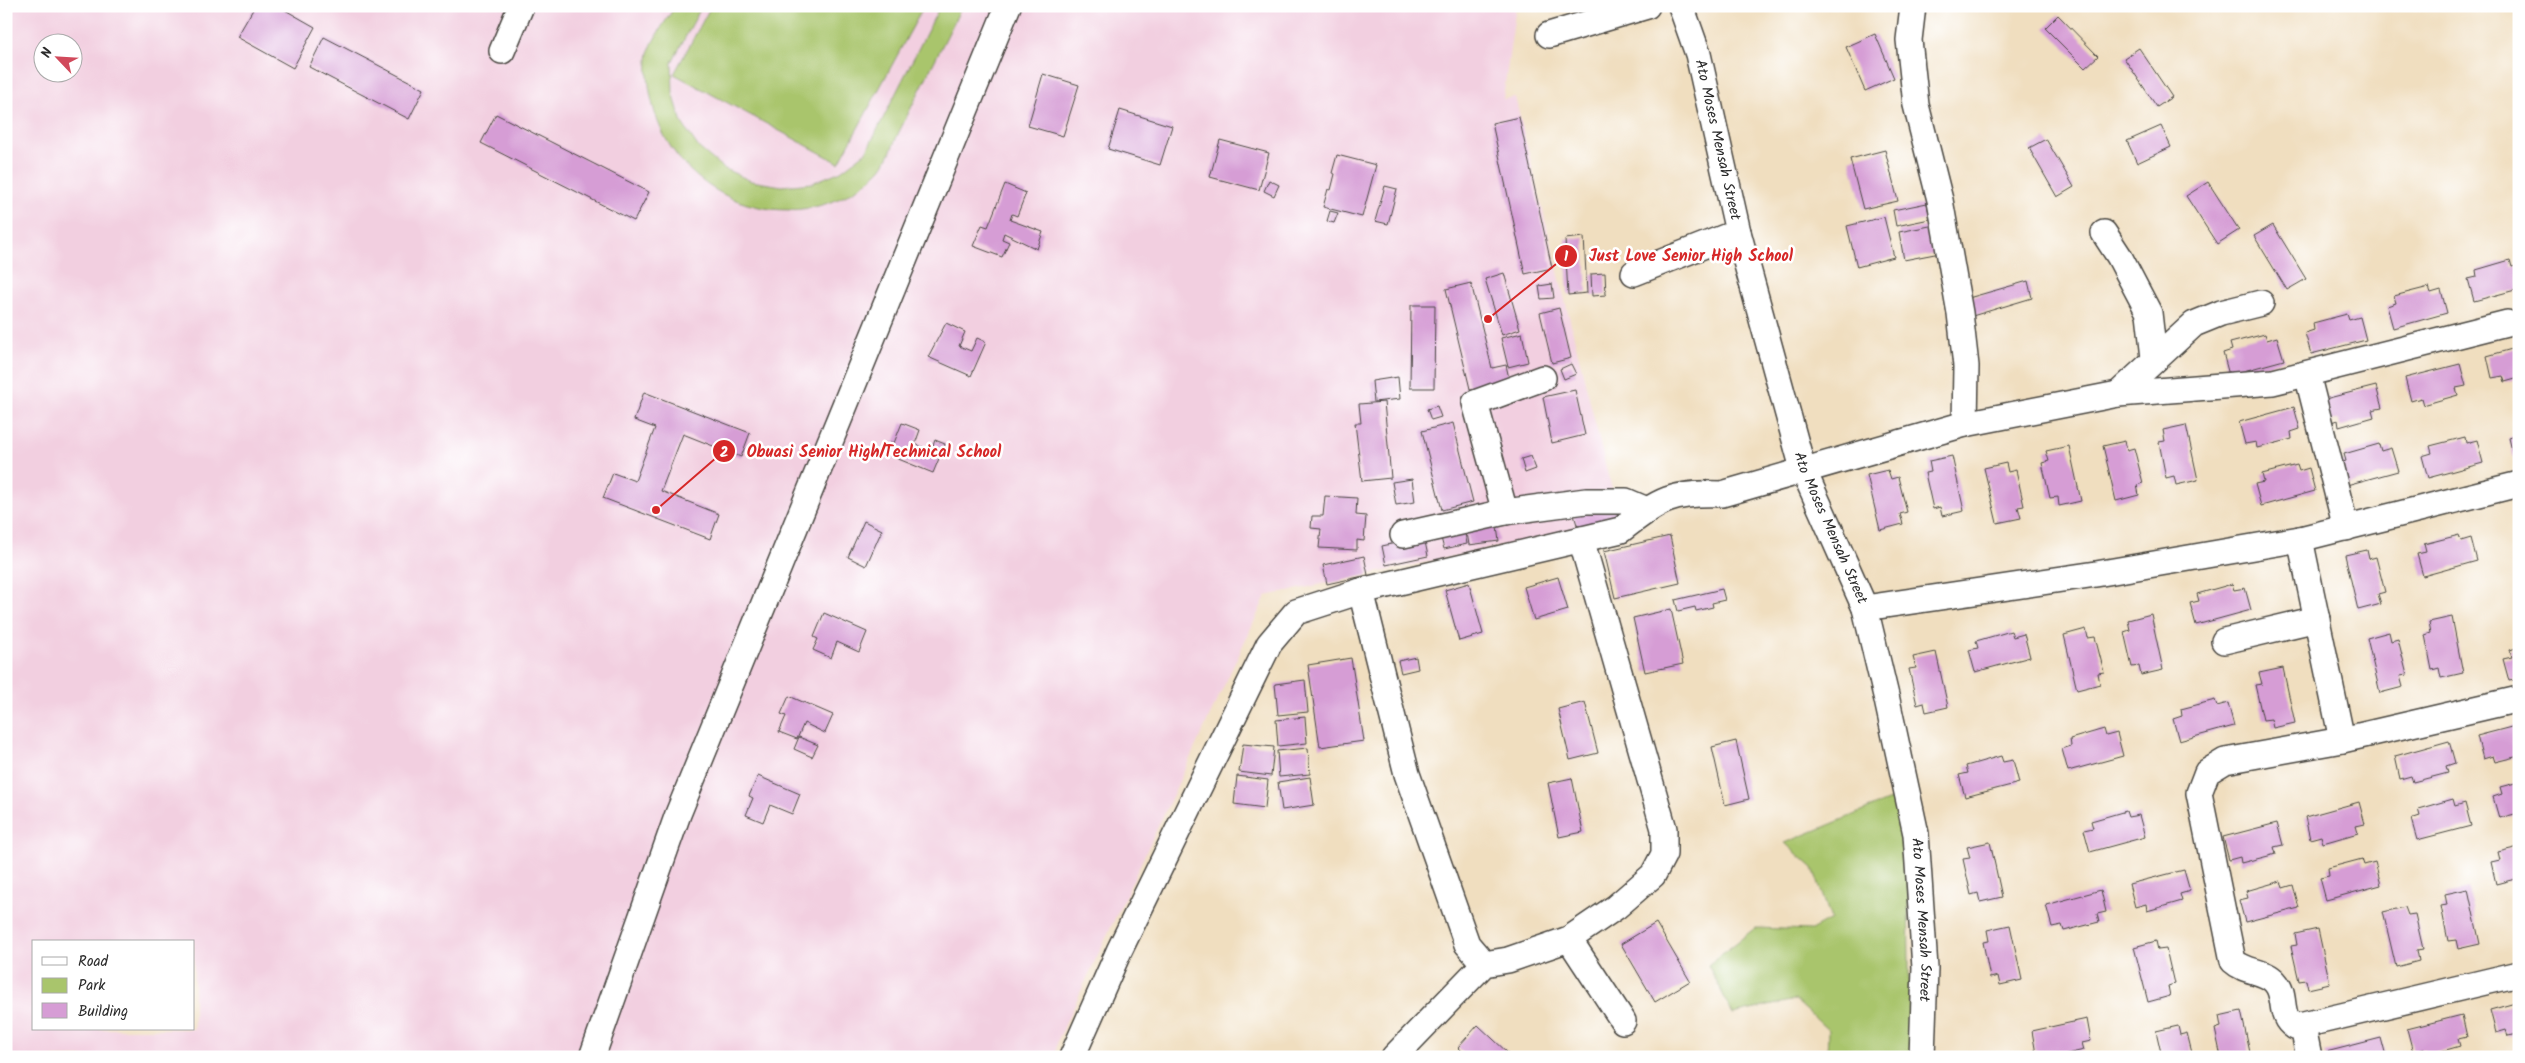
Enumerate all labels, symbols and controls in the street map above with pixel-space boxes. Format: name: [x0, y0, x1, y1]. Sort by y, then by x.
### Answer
north arrow: [32, 32, 82, 82]
text: N: [35, 44, 59, 62]
street label: Ato Moses Mensah Street: [1688, 57, 1747, 223]
callout: Just Love Senior High School: [1554, 240, 1803, 271]
text: Just Love Senior High School: [1589, 244, 1794, 269]
text: 1: [1564, 245, 1569, 269]
callout: Obuasi Senior High/Technical School: [712, 436, 1012, 467]
text: Obuasi Senior High/Technical School: [747, 440, 1002, 465]
text: 2: [720, 441, 729, 465]
street label: Ato Moses Mensah Street: [1787, 449, 1874, 608]
street label: Ato Moses Mensah Street: [1904, 837, 1937, 1002]
legend: [32, 940, 195, 1030]
text: Road: [78, 950, 109, 974]
text: Park: [78, 974, 106, 998]
text: Building: [78, 1000, 128, 1024]

